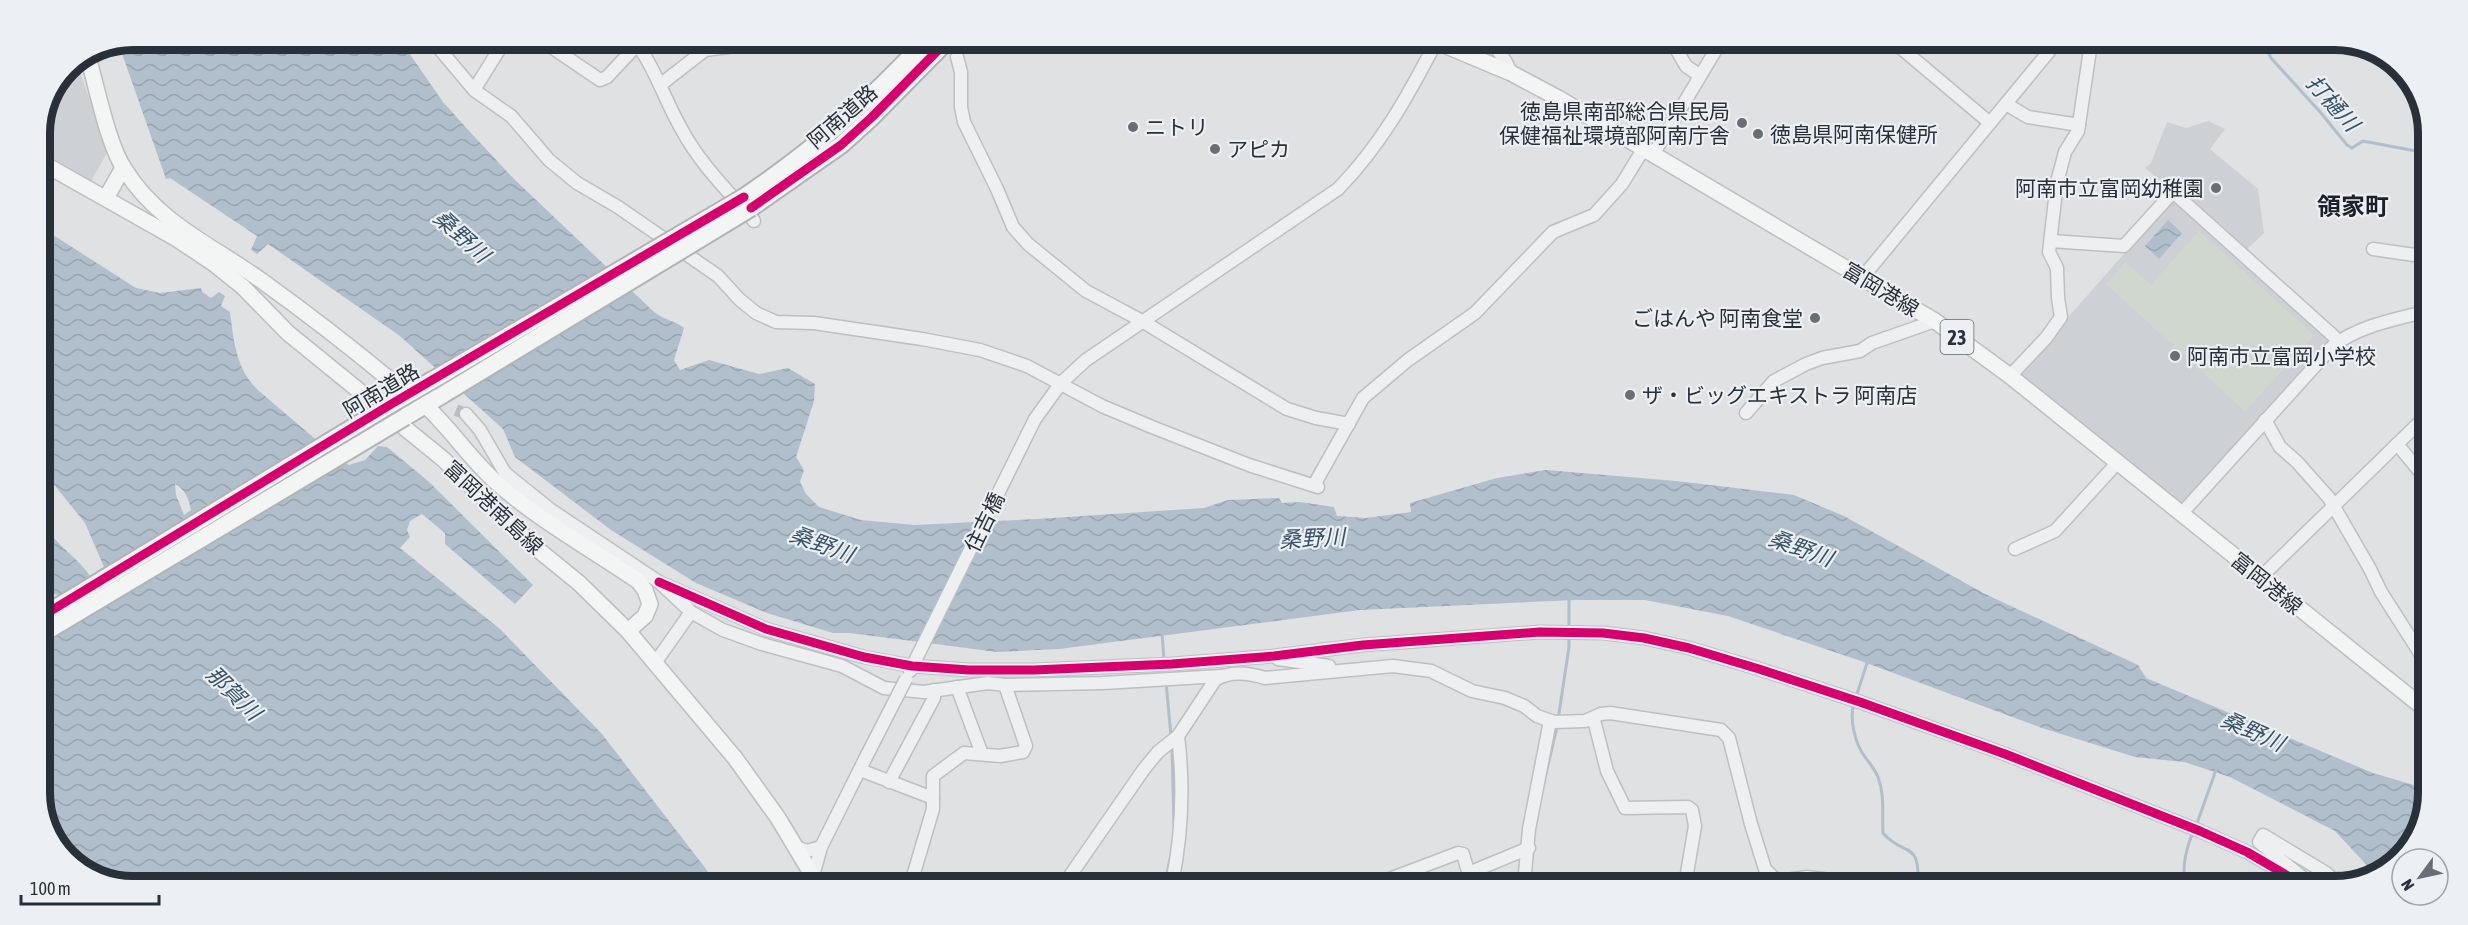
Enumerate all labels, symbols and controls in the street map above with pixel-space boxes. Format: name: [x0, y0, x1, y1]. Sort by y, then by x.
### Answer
water label: 打樋川: [2301, 70, 2366, 138]
street label: 阿南道路: [802, 79, 882, 153]
place label: 徳島県南部総合県民局 保健福祉環境部阿南庁舎: [1499, 99, 1730, 147]
place label: ニトリ: [1145, 115, 1208, 139]
marker: 徳島県南部総合県民局 保健福祉環境部阿南庁舎: [1735, 116, 1749, 130]
marker: ニトリ: [1126, 120, 1140, 134]
place label: 徳島県阿南保健所: [1770, 122, 1938, 146]
marker: 徳島県阿南保健所: [1751, 127, 1765, 141]
place label: アピカ: [1227, 137, 1290, 161]
marker: アピカ: [1208, 142, 1222, 156]
place label: 阿南市立富岡幼稚園: [2015, 176, 2204, 200]
marker: 阿南市立富岡幼稚園: [2209, 181, 2223, 195]
district label: 領家町: [2317, 193, 2389, 220]
water label: 桑野川: [429, 204, 497, 269]
street label: 富岡港線: [1839, 257, 1923, 321]
place label: ごはんや 阿南食堂: [1632, 306, 1803, 330]
marker: ごはんや 阿南食堂: [1808, 311, 1822, 325]
road number: 23: [1940, 320, 1974, 354]
place label: 阿南市立富岡小学校: [2187, 344, 2376, 368]
marker: 阿南市立富岡小学校: [2168, 349, 2182, 363]
street label: 阿南道路: [339, 358, 423, 422]
place label: ザ・ビッグエキストラ 阿南店: [1642, 383, 1917, 407]
marker: ザ・ビッグエキストラ 阿南店: [1623, 388, 1637, 402]
street label: 富岡港南島線: [440, 455, 548, 559]
street label: 住吉橋: [959, 488, 1009, 556]
water label: 桑野川: [787, 520, 859, 568]
water label: 桑野川: [1278, 523, 1348, 553]
water label: 桑野川: [1766, 524, 1838, 572]
street label: 富岡港線: [2227, 547, 2307, 619]
water label: 那賀川: [201, 661, 268, 727]
water label: 桑野川: [2218, 706, 2290, 757]
north arrow: [2390, 847, 2450, 907]
scale bar: [21, 868, 159, 906]
text: N: [2397, 876, 2418, 894]
text: 100 m: [30, 878, 71, 899]

